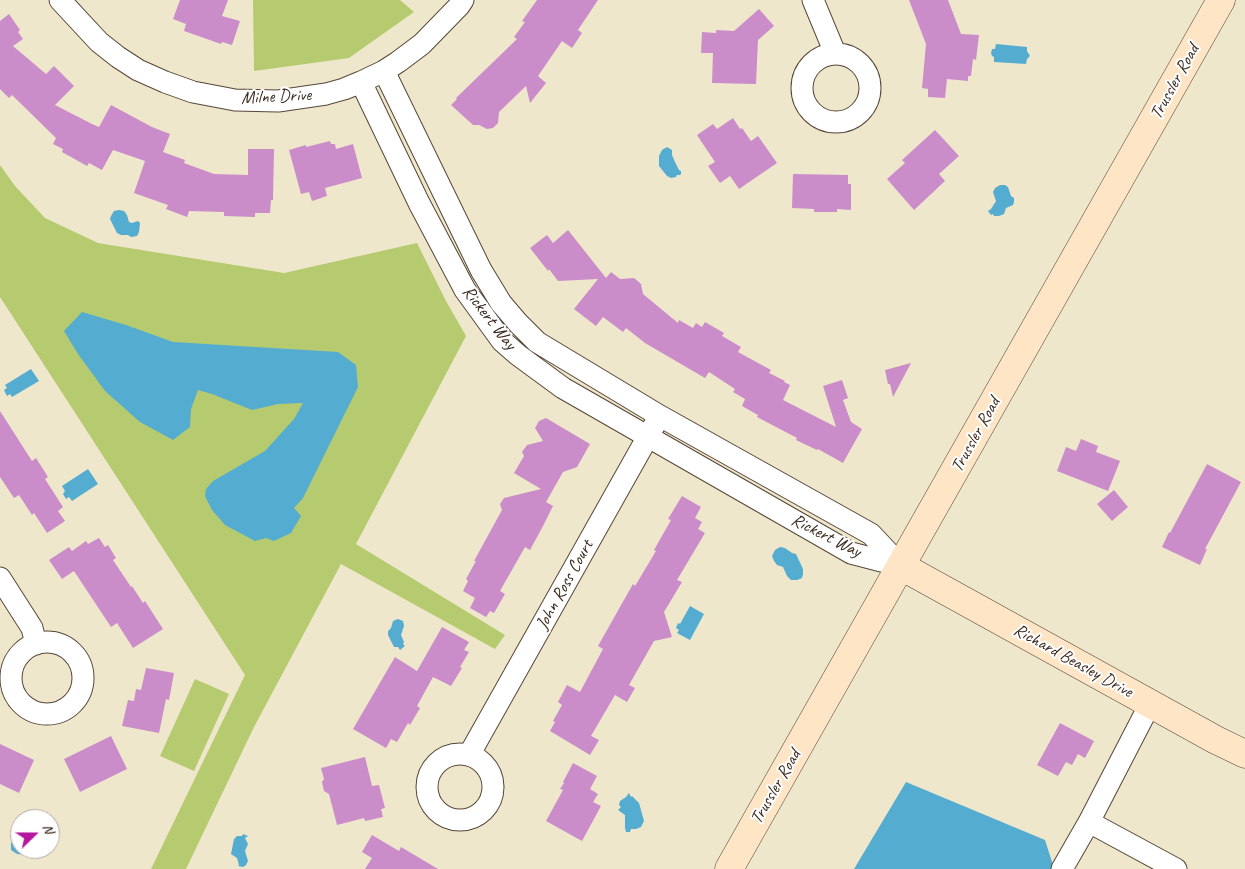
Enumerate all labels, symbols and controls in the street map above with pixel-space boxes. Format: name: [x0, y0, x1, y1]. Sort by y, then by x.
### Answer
street label: Trussler Road: [1146, 41, 1204, 123]
street label: Milne Drive: [240, 84, 312, 110]
street label: Rickert Way: [457, 282, 521, 354]
street label: Trussler Road: [947, 394, 1005, 476]
street label: Rickert Way: [788, 509, 864, 563]
street label: John Ross Court: [532, 537, 598, 633]
street label: Richard Beasley Drive: [1010, 619, 1136, 703]
street label: Trussler Road: [746, 746, 806, 828]
north arrow: [10, 809, 60, 859]
text: N: [39, 821, 58, 836]

